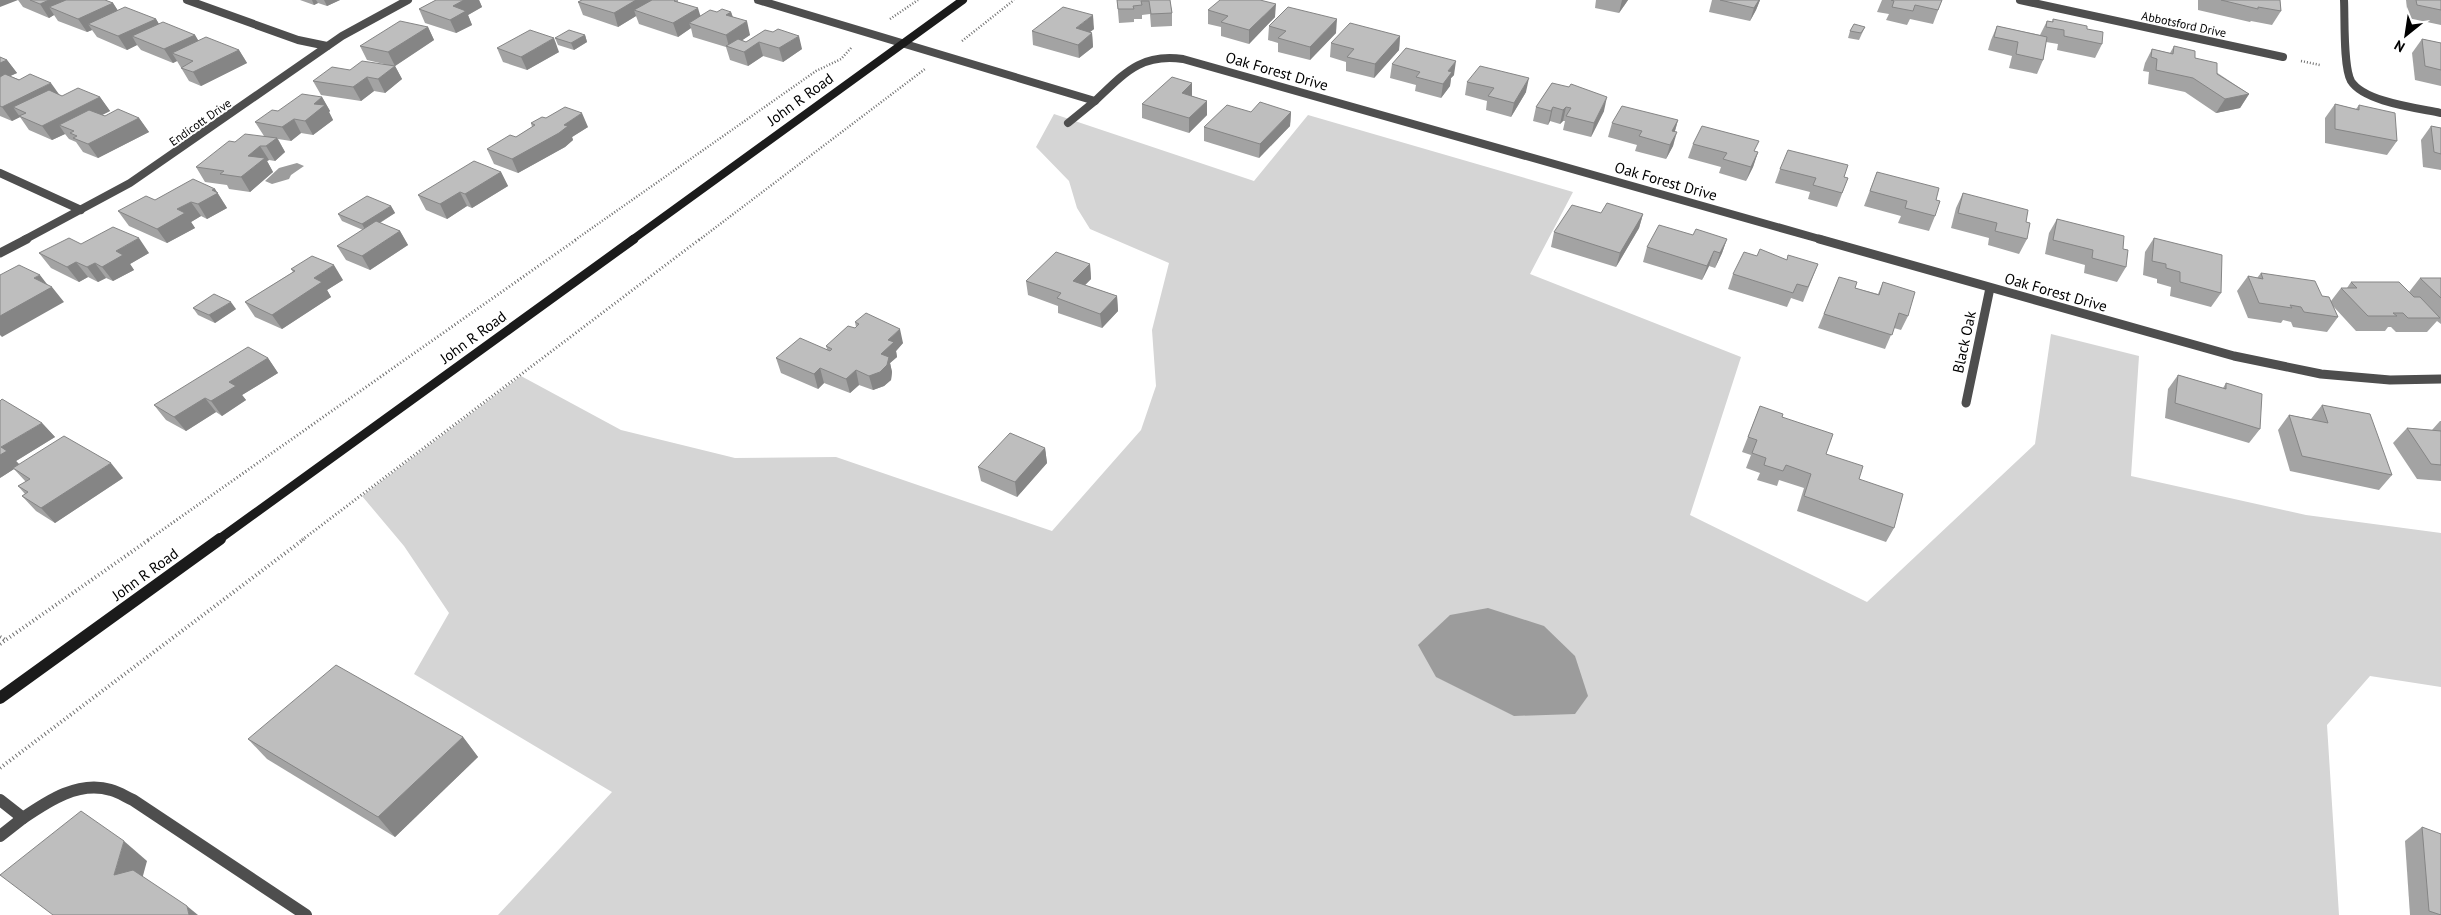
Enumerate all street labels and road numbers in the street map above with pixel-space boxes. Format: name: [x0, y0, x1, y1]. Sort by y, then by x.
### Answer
street label: Abbotsford Drive: [2140, 8, 2228, 40]
street label: Oak Forest Drive: [1223, 47, 1331, 95]
street label: John R Road: [762, 69, 837, 130]
street label: Endicott Drive: [166, 95, 234, 149]
street label: Oak Forest Drive: [1612, 157, 1720, 205]
street label: Oak Forest Drive: [2002, 268, 2110, 316]
street label: John R Road: [435, 307, 510, 368]
street label: Black Oak: [1948, 308, 1980, 375]
street label: John R Road: [107, 544, 182, 605]

